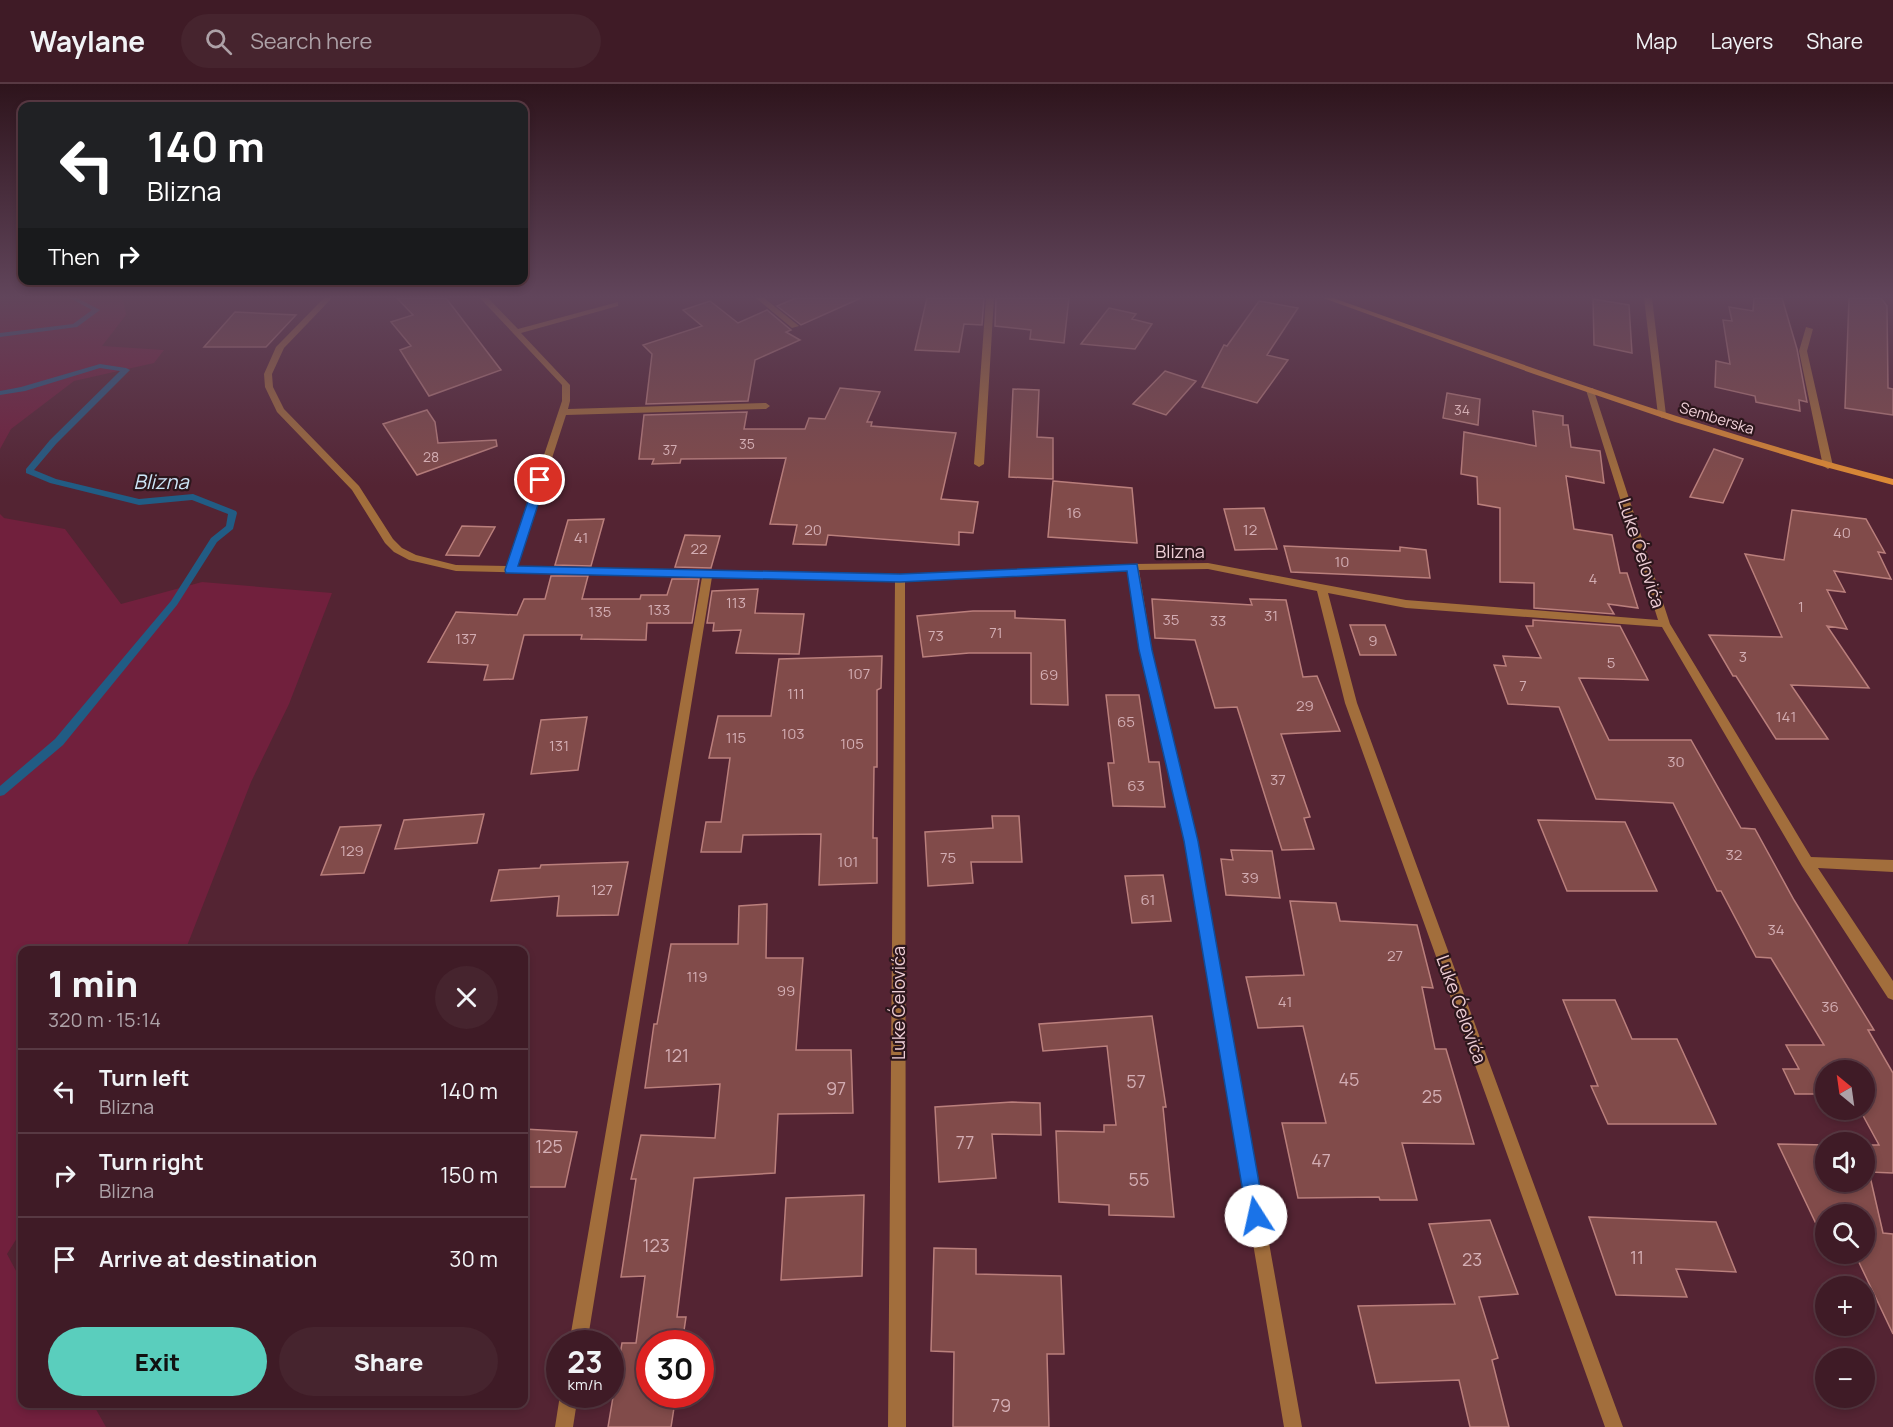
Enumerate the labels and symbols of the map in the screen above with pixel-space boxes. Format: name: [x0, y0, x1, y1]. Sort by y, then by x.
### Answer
street label: Semberska: [1677, 397, 1757, 439]
house number: 34: [1454, 400, 1470, 419]
house number: 35: [739, 434, 755, 453]
house number: 37: [663, 440, 677, 459]
house number: 28: [423, 447, 439, 466]
pin: [514, 454, 565, 505]
water label: Blizna: [133, 468, 189, 495]
street label: Luke Ćelovića: [1613, 495, 1671, 611]
house number: 16: [1066, 502, 1082, 523]
house number: 20: [804, 519, 822, 540]
house number: 12: [1243, 519, 1257, 540]
house number: 40: [1833, 522, 1851, 543]
house number: 41: [574, 527, 588, 548]
house number: 22: [690, 538, 708, 559]
street label: Blizna: [1155, 539, 1205, 563]
house number: 10: [1335, 551, 1350, 572]
house number: 4: [1589, 568, 1598, 589]
house number: 113: [726, 592, 746, 613]
house number: 1: [1798, 596, 1804, 617]
house number: 133: [648, 599, 670, 620]
house number: 135: [589, 601, 611, 622]
house number: 31: [1264, 605, 1278, 626]
house number: 35: [1163, 609, 1179, 630]
house number: 33: [1210, 610, 1226, 631]
house number: 71: [989, 622, 1003, 643]
house number: 73: [928, 625, 944, 646]
house number: 137: [455, 628, 477, 649]
house number: 9: [1368, 630, 1378, 651]
house number: 3: [1739, 646, 1747, 667]
house number: 5: [1607, 652, 1615, 673]
house number: 107: [848, 663, 870, 684]
house number: 69: [1040, 664, 1058, 685]
house number: 7: [1519, 675, 1527, 696]
house number: 111: [787, 683, 805, 704]
house number: 29: [1296, 695, 1314, 716]
house number: 141: [1776, 706, 1796, 727]
house number: 65: [1117, 711, 1135, 732]
house number: 103: [781, 723, 805, 744]
house number: 115: [726, 727, 746, 748]
house number: 105: [840, 733, 864, 754]
house number: 131: [549, 735, 569, 756]
house number: 30: [1667, 751, 1685, 772]
house number: 37: [1270, 769, 1286, 790]
house number: 63: [1127, 775, 1145, 796]
house number: 129: [340, 840, 364, 861]
house number: 32: [1726, 844, 1742, 865]
house number: 75: [940, 847, 956, 868]
house number: 101: [838, 851, 858, 872]
house number: 39: [1241, 867, 1259, 888]
house number: 127: [591, 879, 613, 900]
house number: 61: [1141, 889, 1155, 910]
house number: 34: [1767, 919, 1785, 940]
house number: 27: [1387, 945, 1403, 966]
street label: Luke Ćelovića: [886, 946, 910, 1060]
street label: Luke Ćelovića: [1431, 951, 1493, 1067]
house number: 119: [686, 966, 708, 987]
house number: 99: [777, 980, 795, 1001]
house number: 41: [1278, 991, 1292, 1012]
house number: 36: [1821, 996, 1839, 1017]
house number: 121: [665, 1043, 689, 1067]
north arrow: [1815, 1060, 1875, 1120]
house number: 45: [1338, 1067, 1360, 1091]
house number: 57: [1126, 1069, 1146, 1093]
house number: 97: [826, 1076, 846, 1100]
house number: 25: [1422, 1084, 1442, 1108]
house number: 77: [956, 1130, 974, 1154]
house number: 125: [535, 1134, 563, 1158]
house number: 47: [1311, 1148, 1331, 1172]
house number: 55: [1129, 1167, 1149, 1191]
position arrow: [1224, 1184, 1288, 1248]
house number: 123: [642, 1233, 670, 1257]
house number: 11: [1630, 1245, 1644, 1269]
house number: 23: [1462, 1247, 1482, 1271]
speed limit sign: 30: [636, 1330, 714, 1408]
house number: 79: [991, 1393, 1011, 1417]

